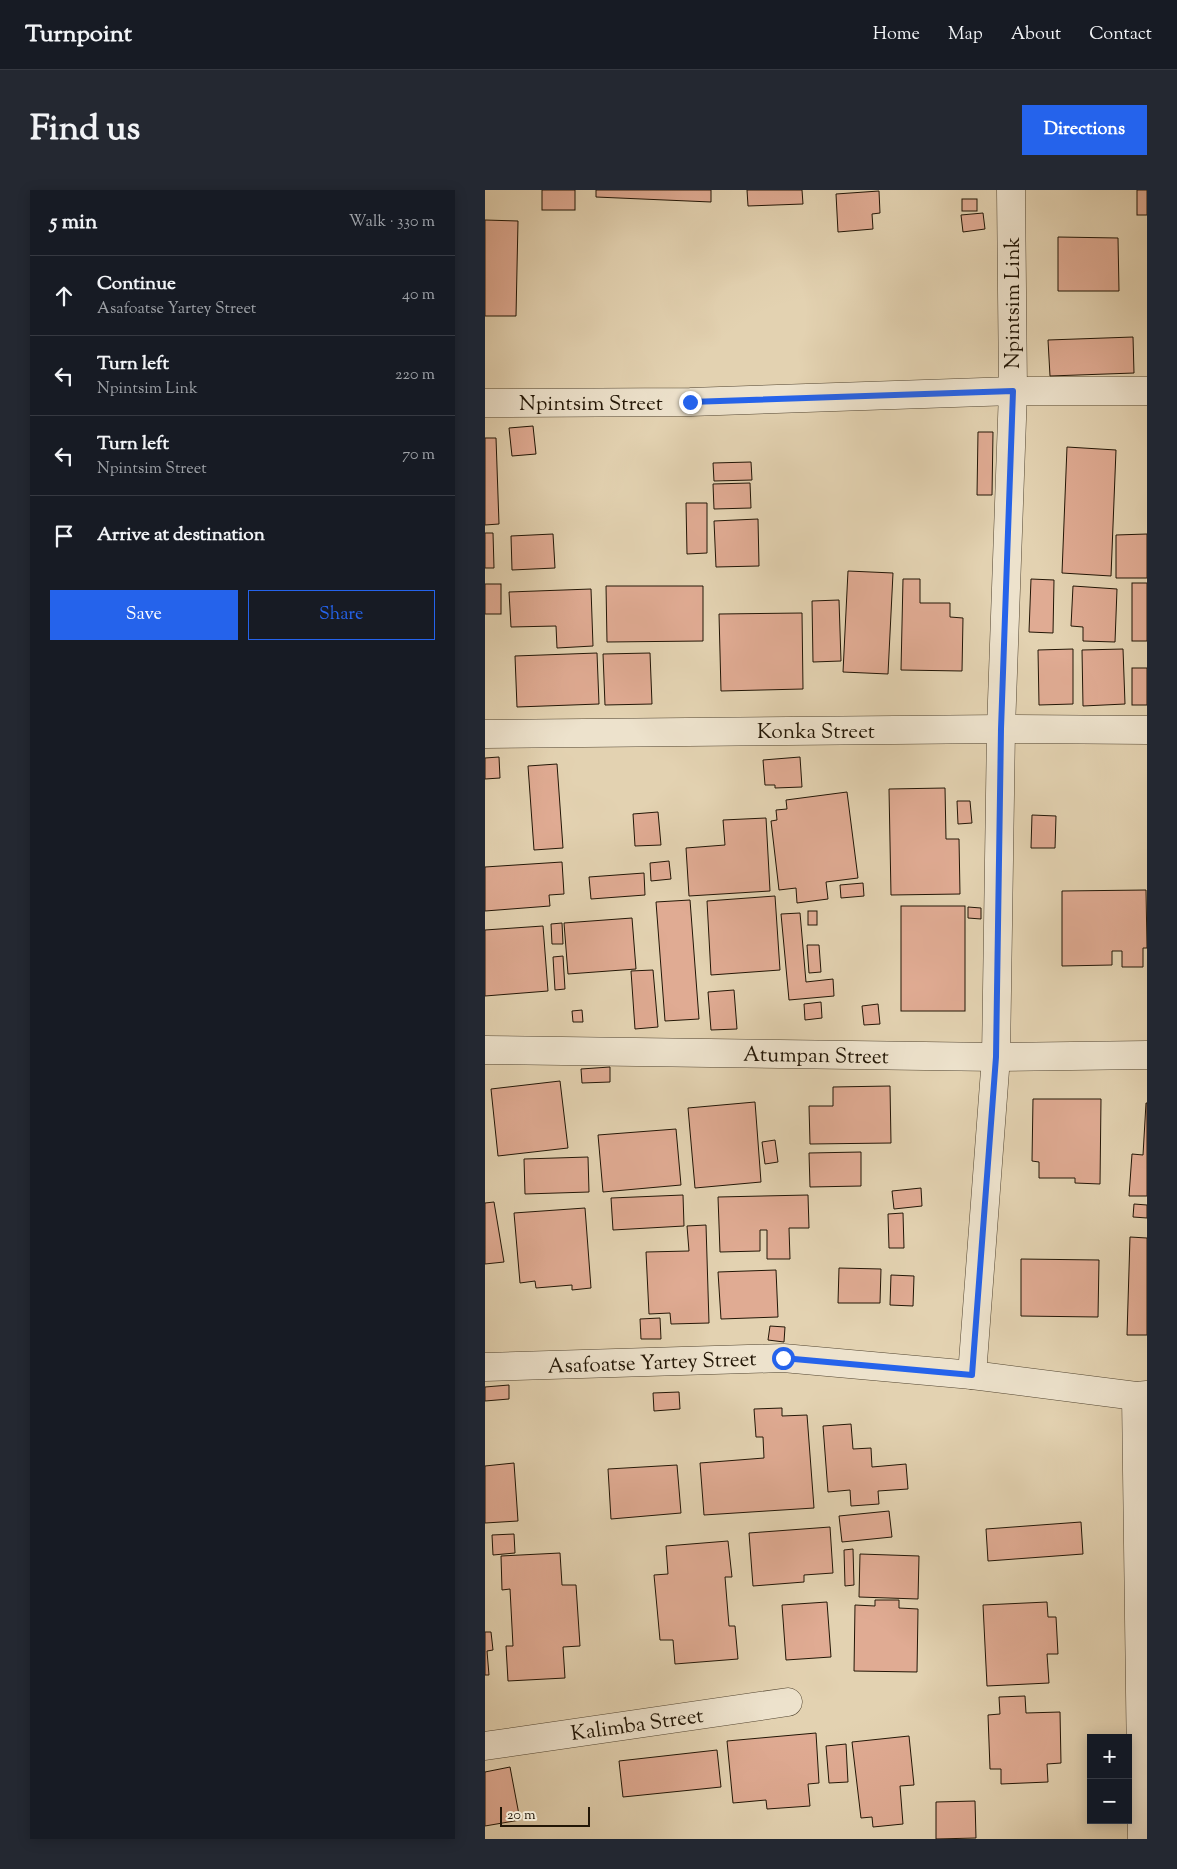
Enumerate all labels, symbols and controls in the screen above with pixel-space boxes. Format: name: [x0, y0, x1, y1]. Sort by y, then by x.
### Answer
text: Turnpoint: [25, 18, 132, 52]
text: Home: [873, 22, 920, 48]
text: Map: [948, 22, 983, 48]
text: About: [1011, 22, 1061, 48]
text: Contact: [1089, 22, 1152, 48]
text: Find us: [30, 105, 140, 156]
button: Directions: [1022, 105, 1147, 155]
text: 5 min: [50, 208, 97, 238]
text: Walk · 330 m: [349, 211, 435, 234]
street label: Npintsim Link: [999, 236, 1029, 369]
text: Continue: [97, 271, 176, 298]
icon: ahead: [50, 282, 78, 310]
text: 40 m: [402, 284, 435, 307]
text: Asafoatse Yartey Street: [97, 298, 256, 321]
text: Turn left: [97, 351, 169, 378]
icon: left: [50, 362, 78, 390]
text: 220 m: [395, 364, 435, 387]
text: Npintsim Link: [97, 378, 198, 401]
street label: Npintsim Street: [519, 390, 663, 420]
route end: [679, 391, 702, 414]
text: Turn left: [97, 431, 169, 458]
icon: left: [50, 442, 78, 470]
text: 70 m: [402, 444, 435, 467]
text: Npintsim Street: [97, 458, 207, 481]
icon: arrive: [50, 522, 78, 550]
text: Arrive at destination: [97, 522, 265, 549]
button: Save: [50, 590, 238, 640]
button: Share: [248, 590, 435, 640]
street label: Konka Street: [757, 718, 875, 748]
street label: Atumpan Street: [743, 1041, 889, 1073]
street label: Asafoatse Yartey Street: [547, 1345, 757, 1383]
route start: [772, 1347, 795, 1370]
street label: Kalimba Street: [569, 1702, 706, 1750]
map controls: [1087, 1734, 1132, 1824]
button: +: [1087, 1734, 1132, 1779]
button: −: [1087, 1779, 1132, 1824]
scale bar: [500, 1804, 590, 1827]
text: 20 m: [507, 1806, 536, 1826]

